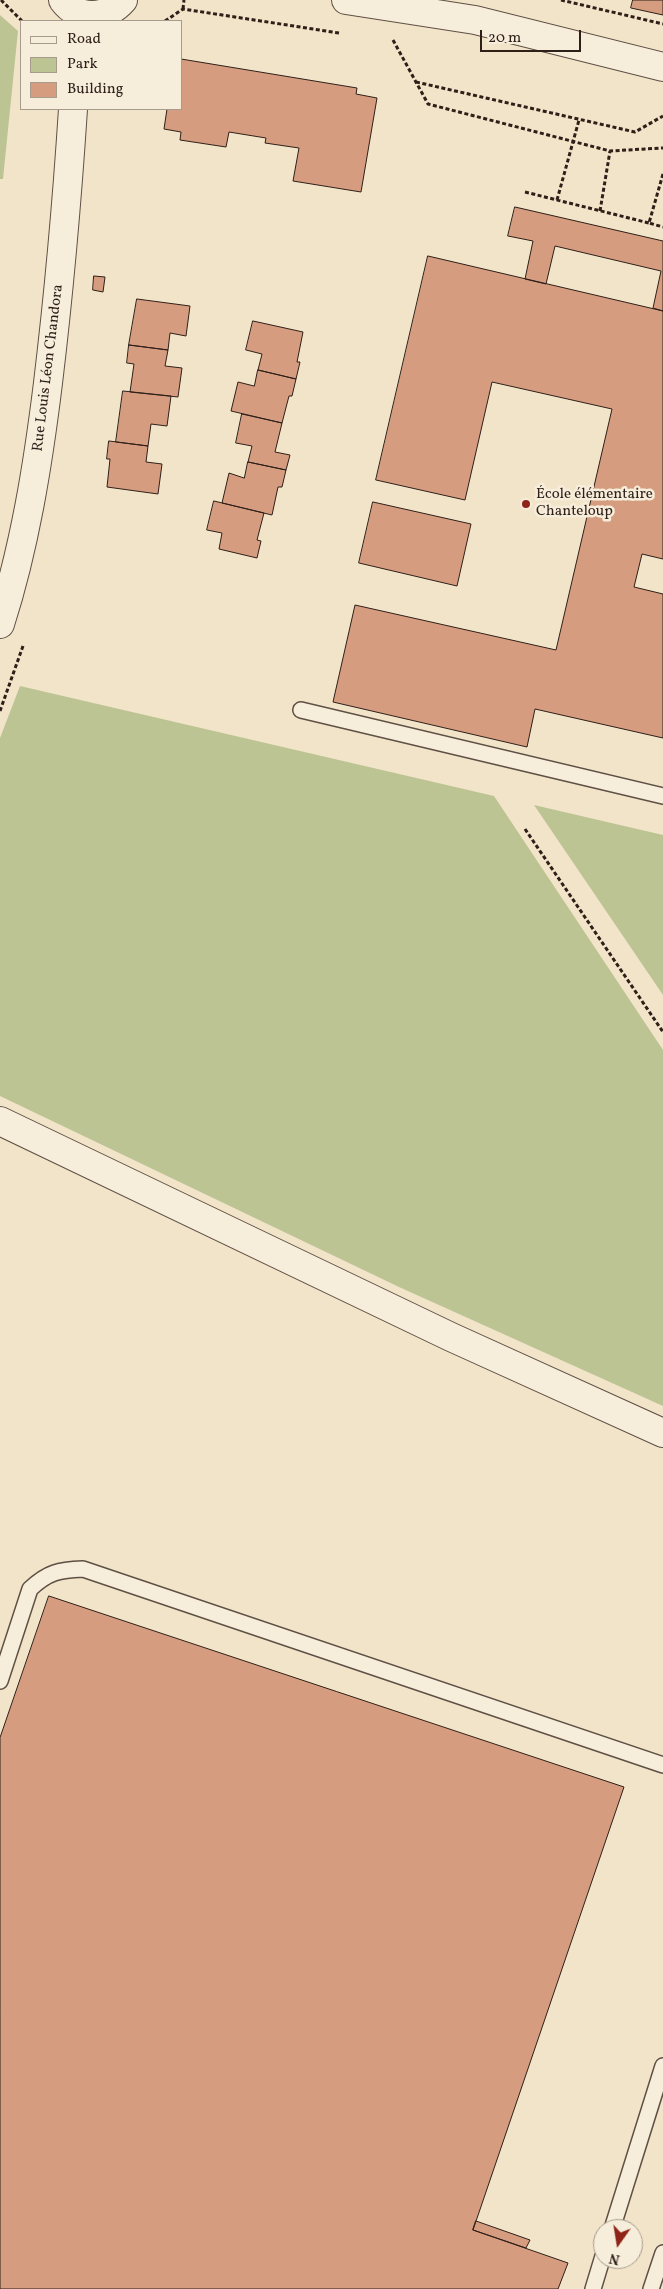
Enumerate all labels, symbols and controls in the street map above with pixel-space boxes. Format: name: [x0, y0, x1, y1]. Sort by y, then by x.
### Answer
legend: [20, 20, 182, 110]
scale bar: [483, 20, 584, 52]
text: 20 m: [488, 28, 521, 49]
text: Road: [67, 29, 101, 50]
text: Park: [67, 54, 98, 75]
text: Building: [67, 79, 123, 100]
street label: Rue Louis Léon Chandora: [30, 283, 68, 453]
place label: École élémentaire Chanteloup: [536, 486, 653, 521]
marker: École élémentaire Chanteloup: [520, 498, 532, 510]
north arrow: [593, 2219, 643, 2269]
text: N: [608, 2248, 622, 2269]

